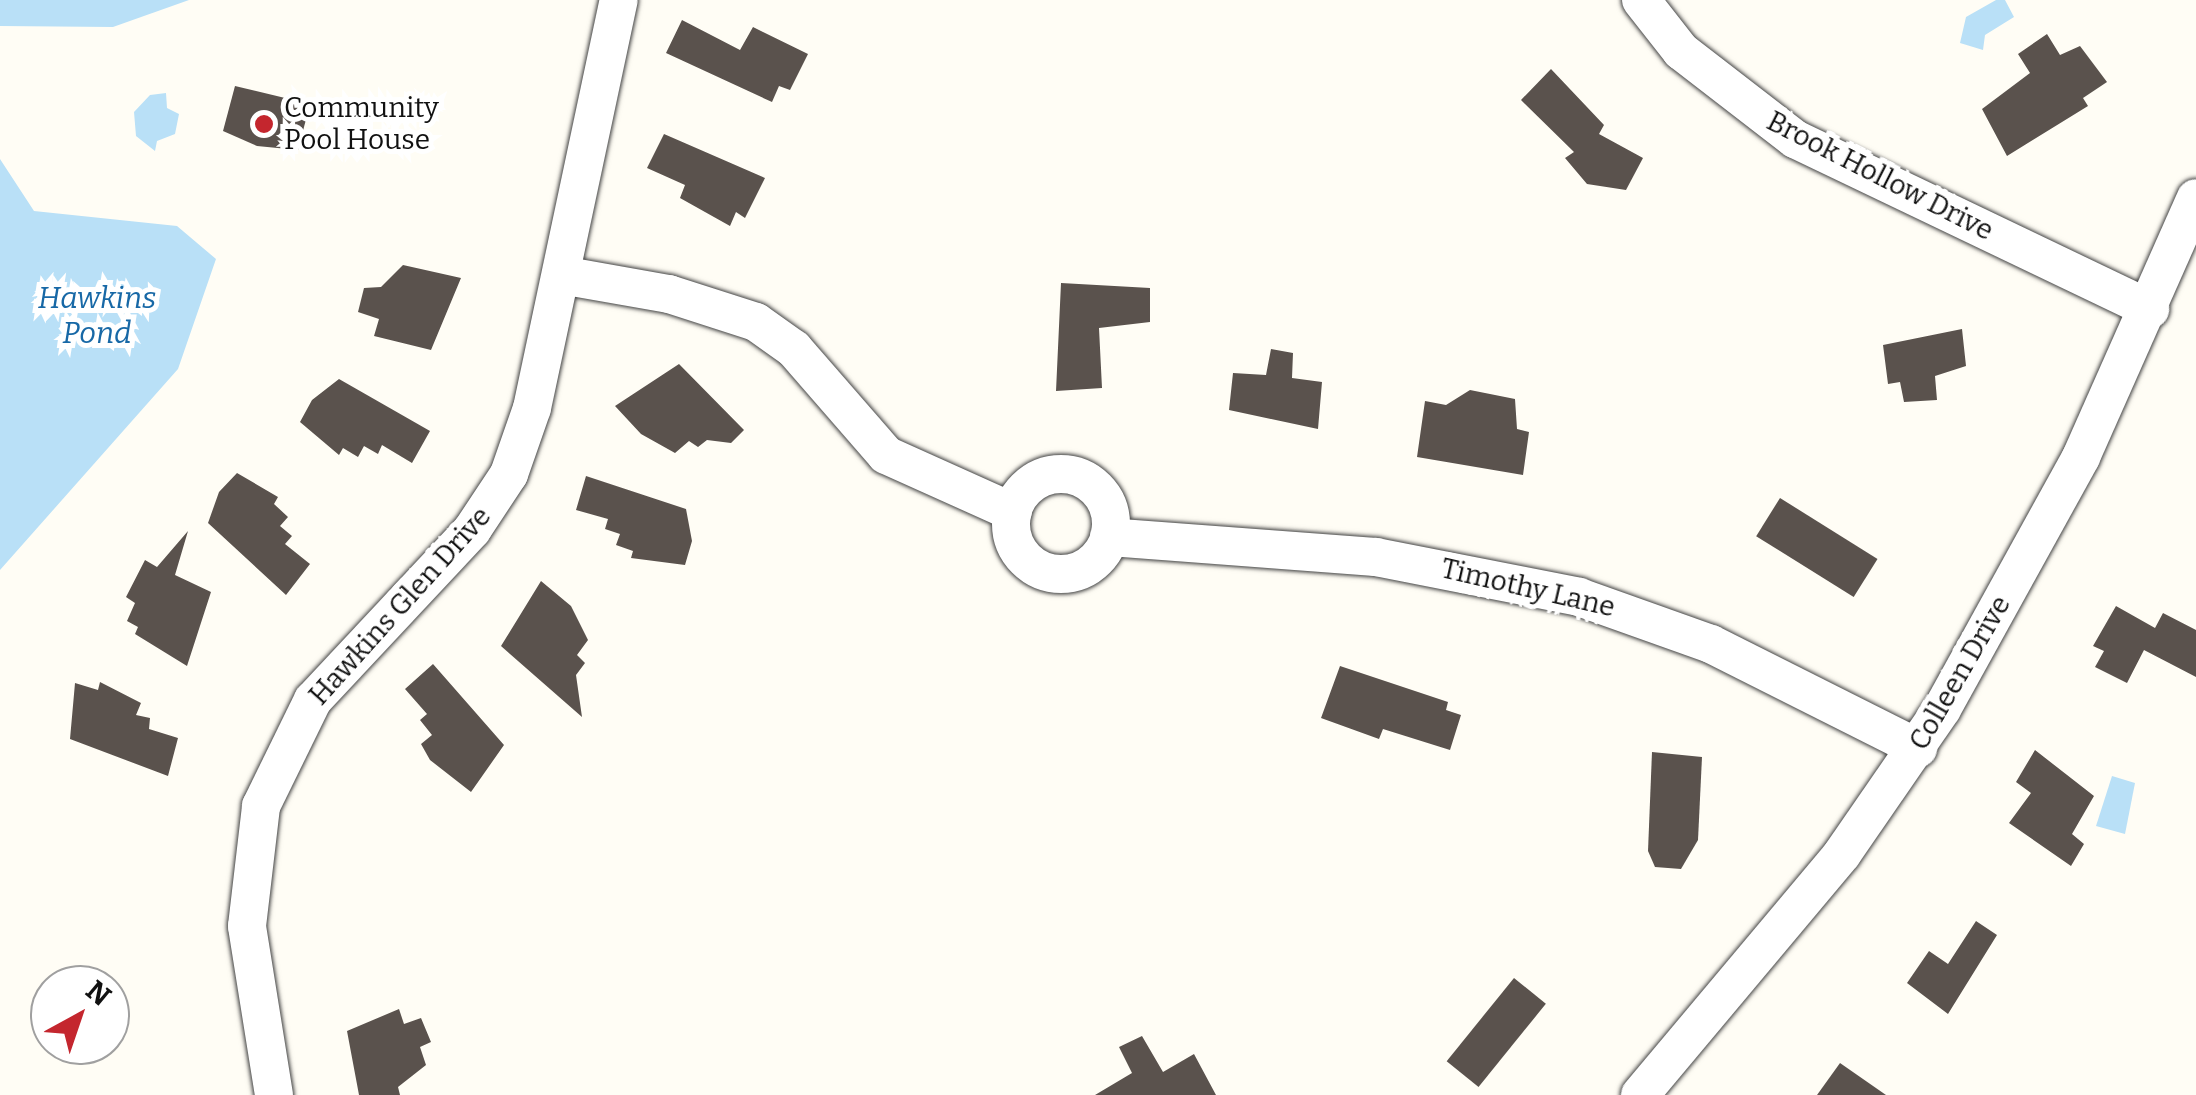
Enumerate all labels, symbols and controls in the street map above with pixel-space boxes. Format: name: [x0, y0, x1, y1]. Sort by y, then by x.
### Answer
place label: Community Pool House: [284, 91, 439, 157]
street label: Brook Hollow Drive: [1761, 104, 1999, 248]
marker: Community Pool House: [253, 113, 275, 135]
water label: Hawkins Pond: [38, 280, 156, 350]
street label: Hawkins Glen Drive: [302, 500, 498, 712]
street label: Timothy Lane: [1438, 552, 1618, 624]
street label: Colleen Drive: [1902, 590, 2018, 756]
north arrow: [30, 965, 130, 1065]
text: N: [79, 974, 117, 1013]

